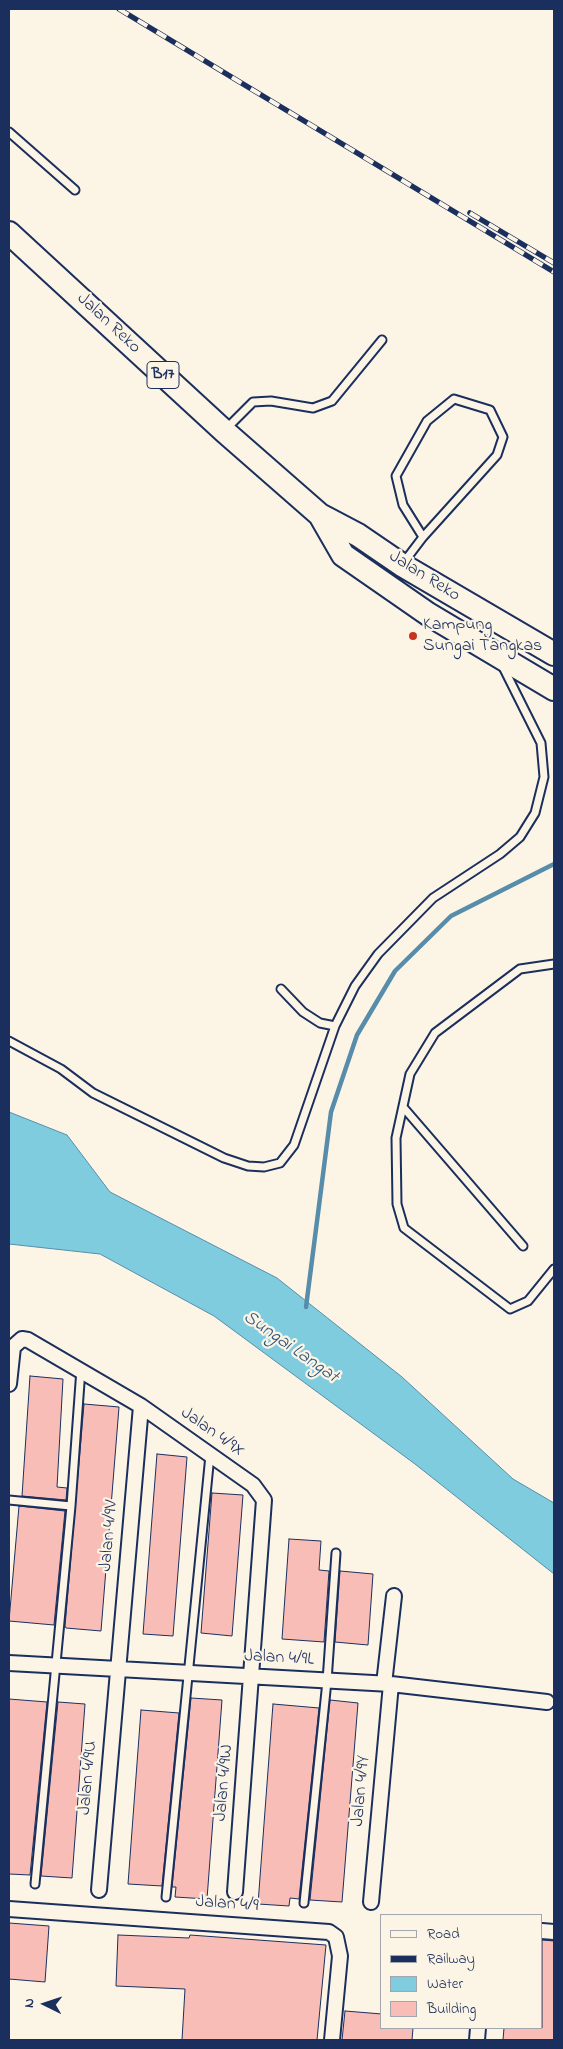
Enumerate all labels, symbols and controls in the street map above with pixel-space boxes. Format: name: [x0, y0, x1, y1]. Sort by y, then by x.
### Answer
street label: Jalan Reko: [71, 289, 145, 359]
road number: B17: [147, 362, 179, 388]
street label: Jalan Reko: [384, 547, 464, 607]
place label: Kampung Sungai Tangkas: [423, 615, 542, 658]
marker: Kampung Sungai Tangkas: [407, 630, 419, 642]
water label: Sungai Langat: [238, 1307, 342, 1389]
street label: Jalan 4/9X: [176, 1403, 248, 1463]
street label: Jalan 4/9V: [96, 1499, 124, 1573]
street label: Jalan 4/9L: [244, 1646, 314, 1672]
street label: Jalan 4/9U: [75, 1740, 103, 1816]
street label: Jalan 4/9W: [211, 1744, 239, 1822]
street label: Jalan 4/9Y: [348, 1755, 376, 1827]
street label: Jalan 4/9: [195, 1892, 259, 1918]
legend: [380, 1914, 543, 2029]
text: Road: [427, 1923, 460, 1945]
text: Railway: [427, 1948, 475, 1970]
text: Water: [427, 1973, 463, 1995]
north arrow: [20, 1979, 70, 2029]
text: N: [19, 1997, 40, 2008]
text: Building: [427, 1998, 476, 2020]

